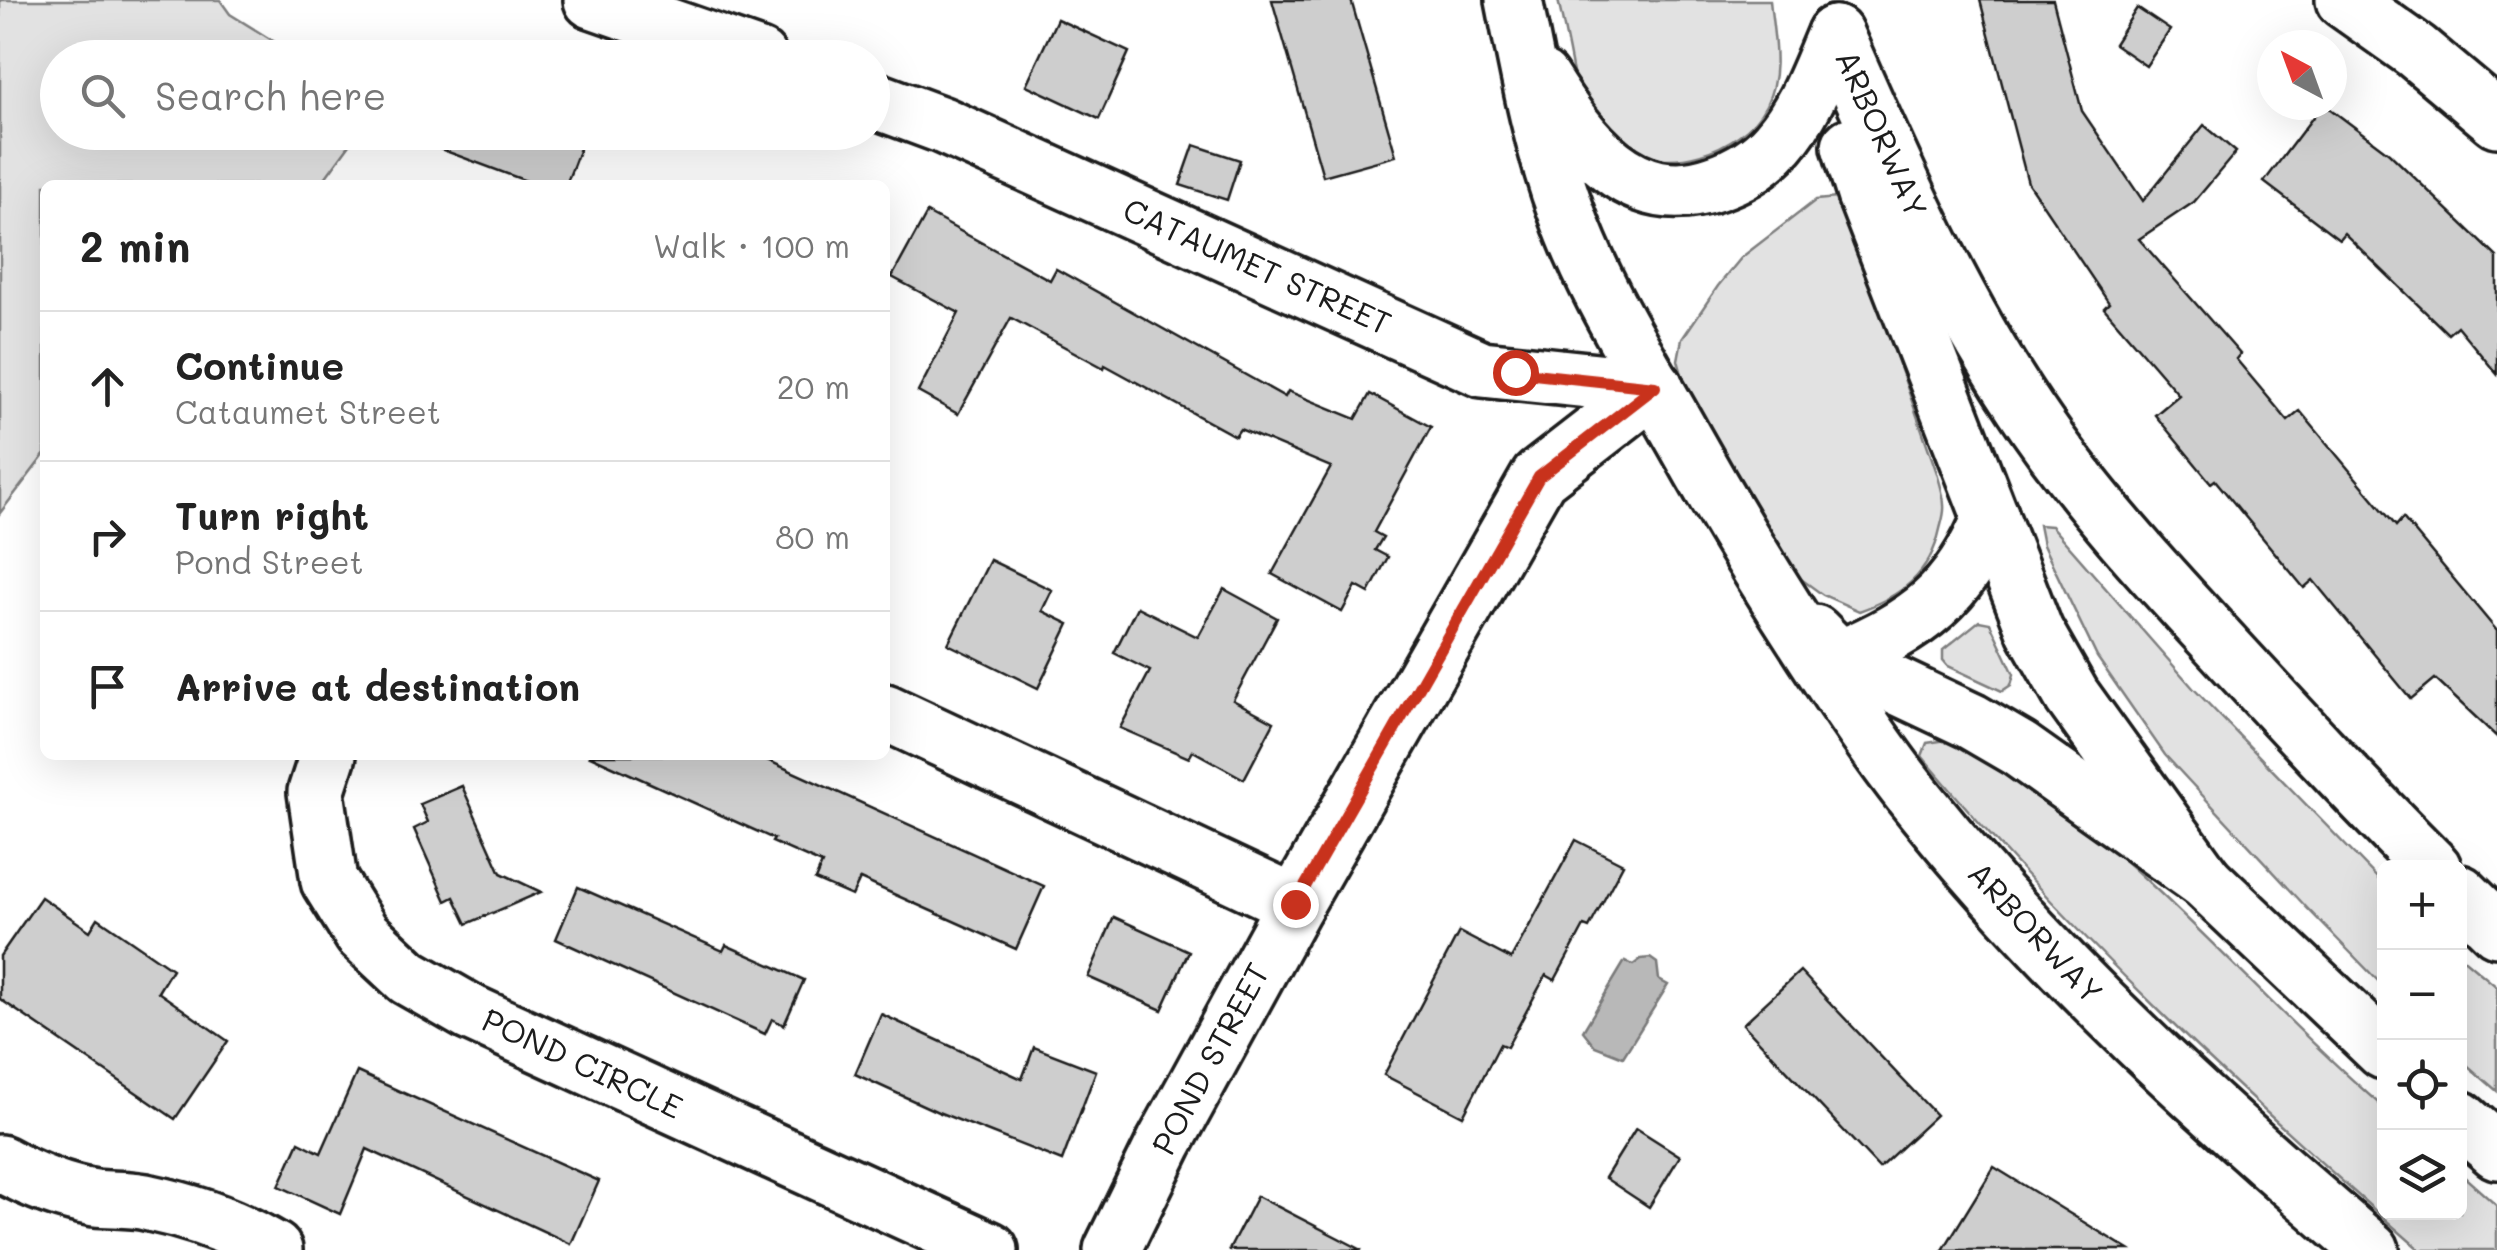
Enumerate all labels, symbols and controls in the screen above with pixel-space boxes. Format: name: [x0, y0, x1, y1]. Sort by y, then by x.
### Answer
north arrow: [2257, 30, 2347, 120]
search box: [40, 40, 890, 150]
street label: ARBORWAY: [1827, 43, 1939, 224]
icon: search: [75, 68, 130, 123]
text: Search here: [155, 70, 386, 120]
street label: CATAUMET STREET: [1117, 187, 1398, 343]
text: 2 min: [80, 218, 190, 273]
text: Walk · 100 m: [653, 224, 850, 266]
text: Continue: [175, 340, 344, 390]
route start: [1493, 350, 1539, 396]
icon: ahead: [80, 359, 135, 414]
text: 20 m: [777, 365, 850, 407]
text: Cataumet Street: [175, 390, 441, 432]
text: Turn right: [175, 490, 369, 540]
icon: right: [80, 509, 135, 564]
text: 80 m: [775, 515, 850, 557]
text: Pond Street: [175, 540, 364, 582]
icon: arrive: [80, 659, 135, 714]
text: Arrive at destination: [175, 661, 580, 711]
street label: ARBORWAY: [1960, 852, 2113, 1012]
map controls: [2377, 860, 2467, 1220]
button: +: [2377, 860, 2467, 950]
route end: [1273, 882, 1319, 928]
button: −: [2377, 950, 2467, 1040]
street label: POND STREET: [1141, 955, 1277, 1161]
street label: POND CIRCLE: [476, 997, 690, 1127]
button: locate: [2377, 1040, 2467, 1130]
button: layers: [2377, 1130, 2467, 1220]

